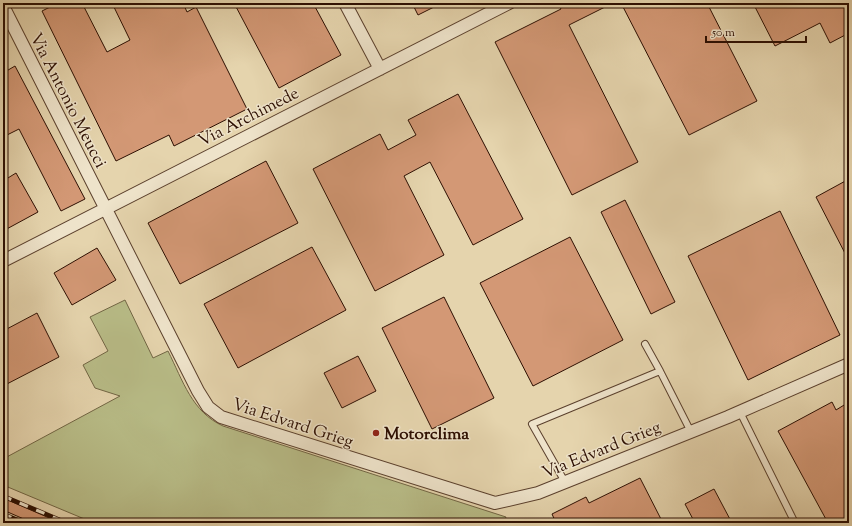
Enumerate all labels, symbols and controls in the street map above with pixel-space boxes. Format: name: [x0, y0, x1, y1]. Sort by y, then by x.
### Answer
scale bar: [706, 18, 806, 44]
text: 50 m: [711, 24, 735, 42]
street label: Via Antonio Meucci: [23, 29, 112, 173]
street label: Via Archimede: [194, 82, 304, 154]
street label: Via Edvard Grieg: [229, 393, 356, 455]
street label: Via Edvard Grieg: [539, 416, 665, 486]
place label: Motorclima: [384, 423, 469, 447]
marker: Motorclima: [371, 428, 381, 438]

